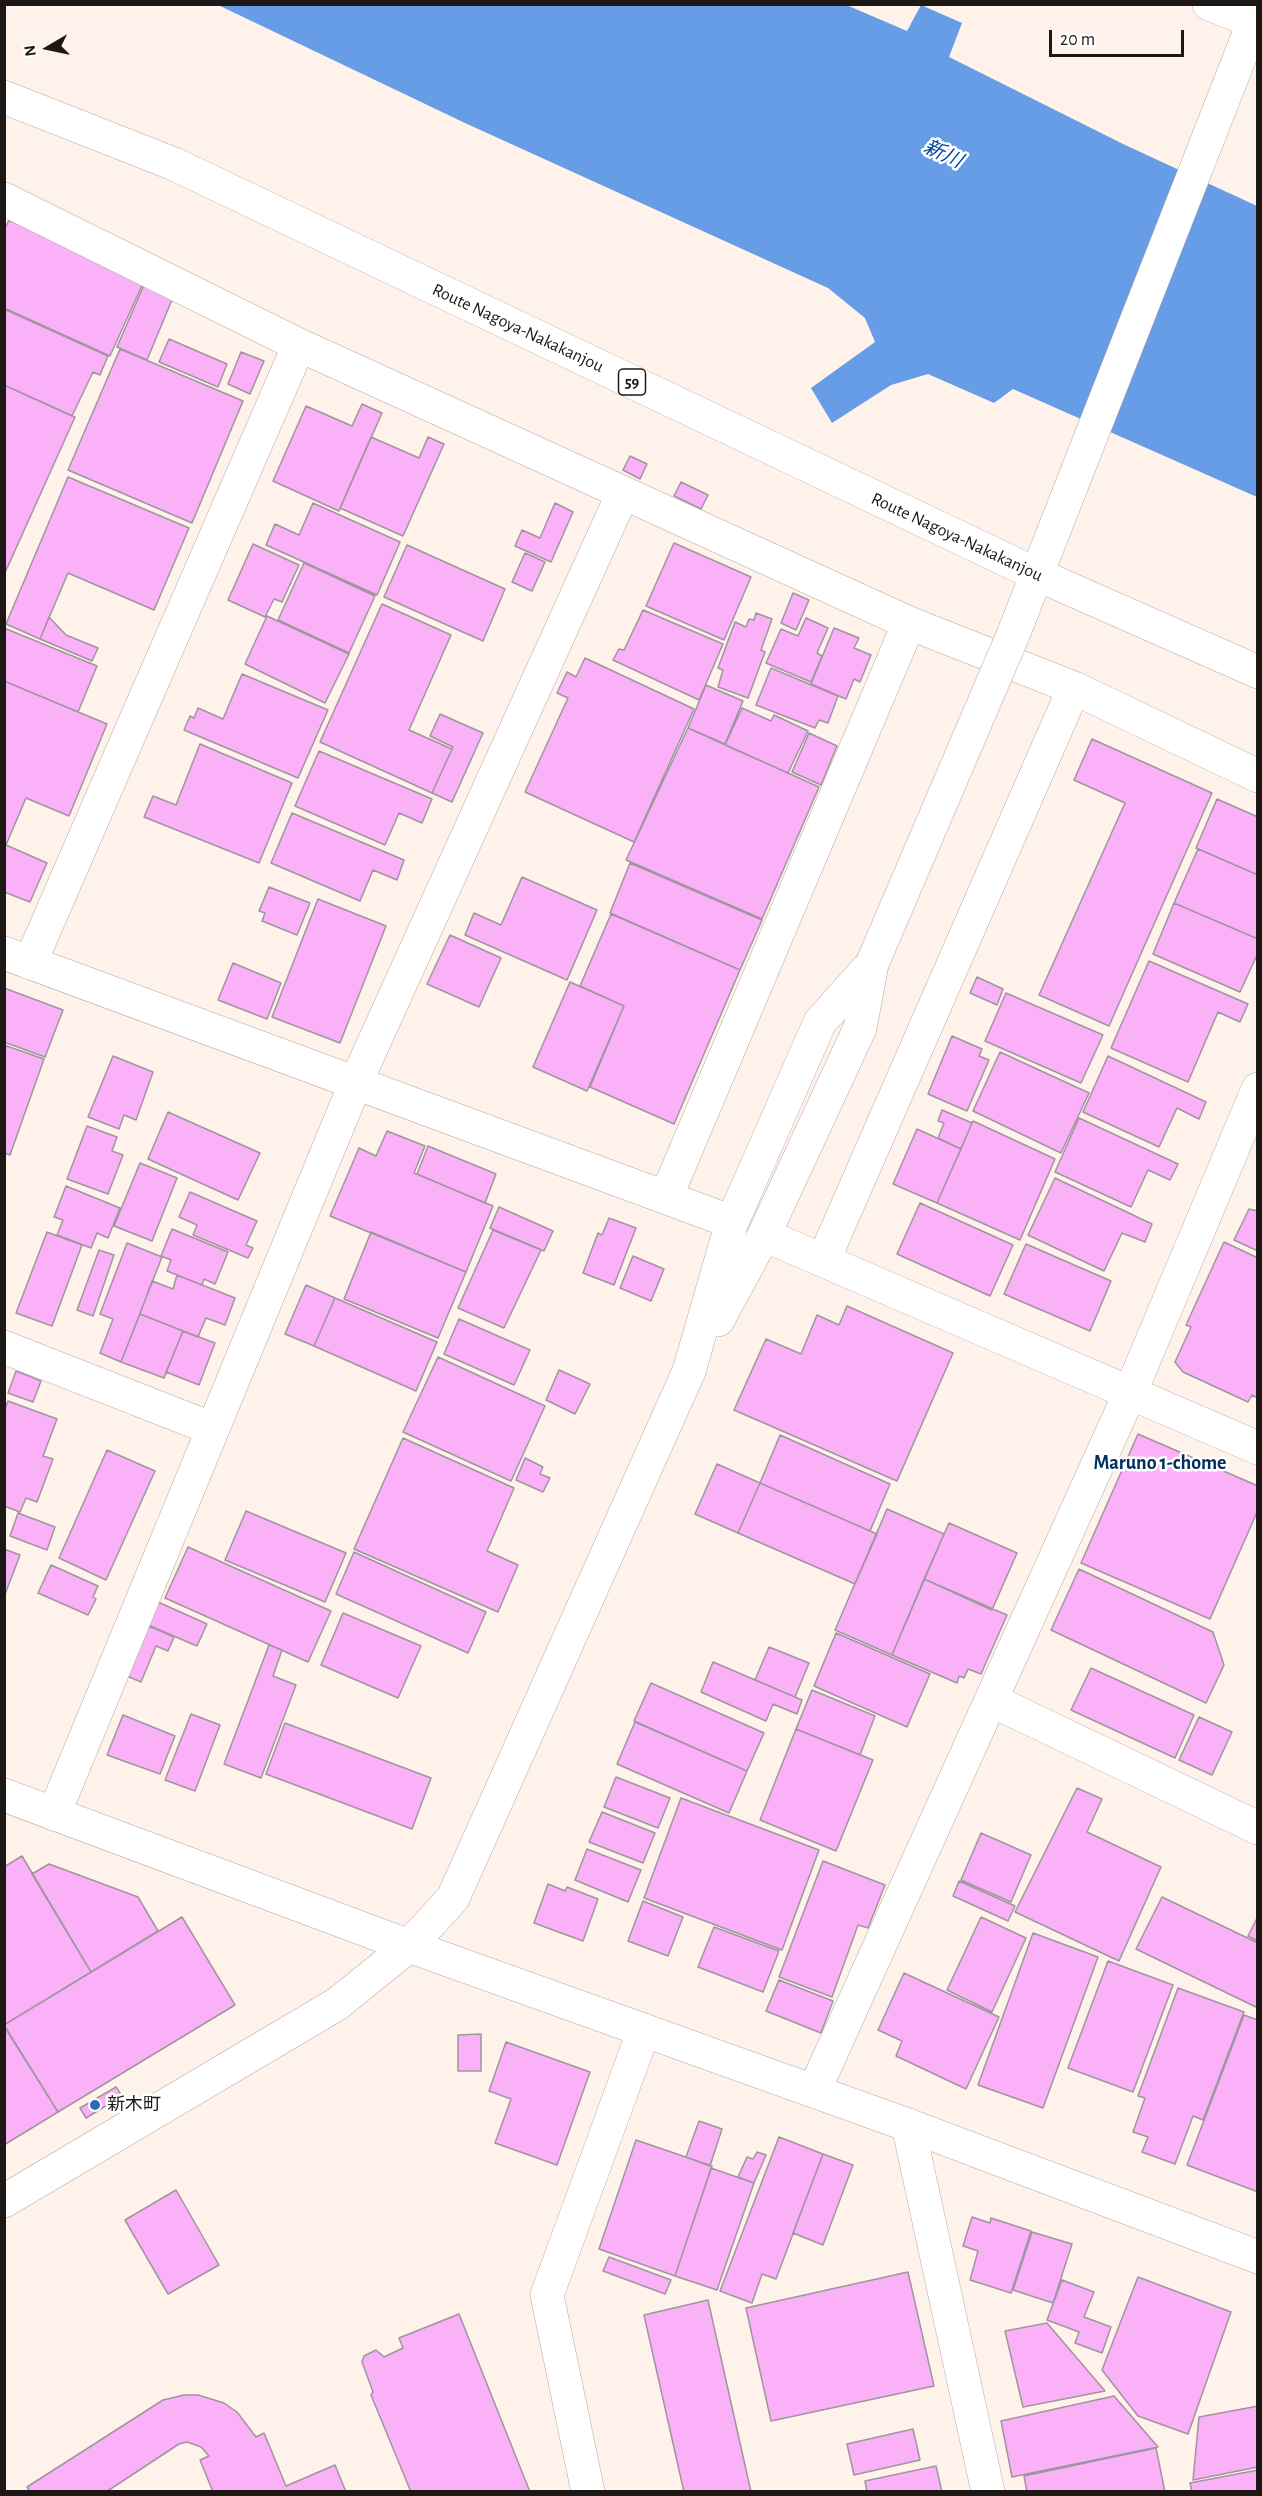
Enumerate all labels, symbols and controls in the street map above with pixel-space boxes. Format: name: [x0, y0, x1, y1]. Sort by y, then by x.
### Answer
north arrow: [18, 18, 78, 78]
scale bar: [1052, 18, 1187, 56]
text: 20 m: [1060, 31, 1095, 49]
text: N: [21, 44, 39, 58]
water label: 新川: [920, 135, 966, 173]
street label: Route Nagoya-Nakakanjou: [429, 279, 607, 377]
road number: 59: [618, 369, 646, 395]
street label: Route Nagoya-Nakakanjou: [868, 488, 1046, 586]
district label: Maruno 1-chome: [1094, 1451, 1226, 1475]
place label: 新木町: [107, 2094, 161, 2116]
marker: 新木町: [88, 2098, 102, 2112]

